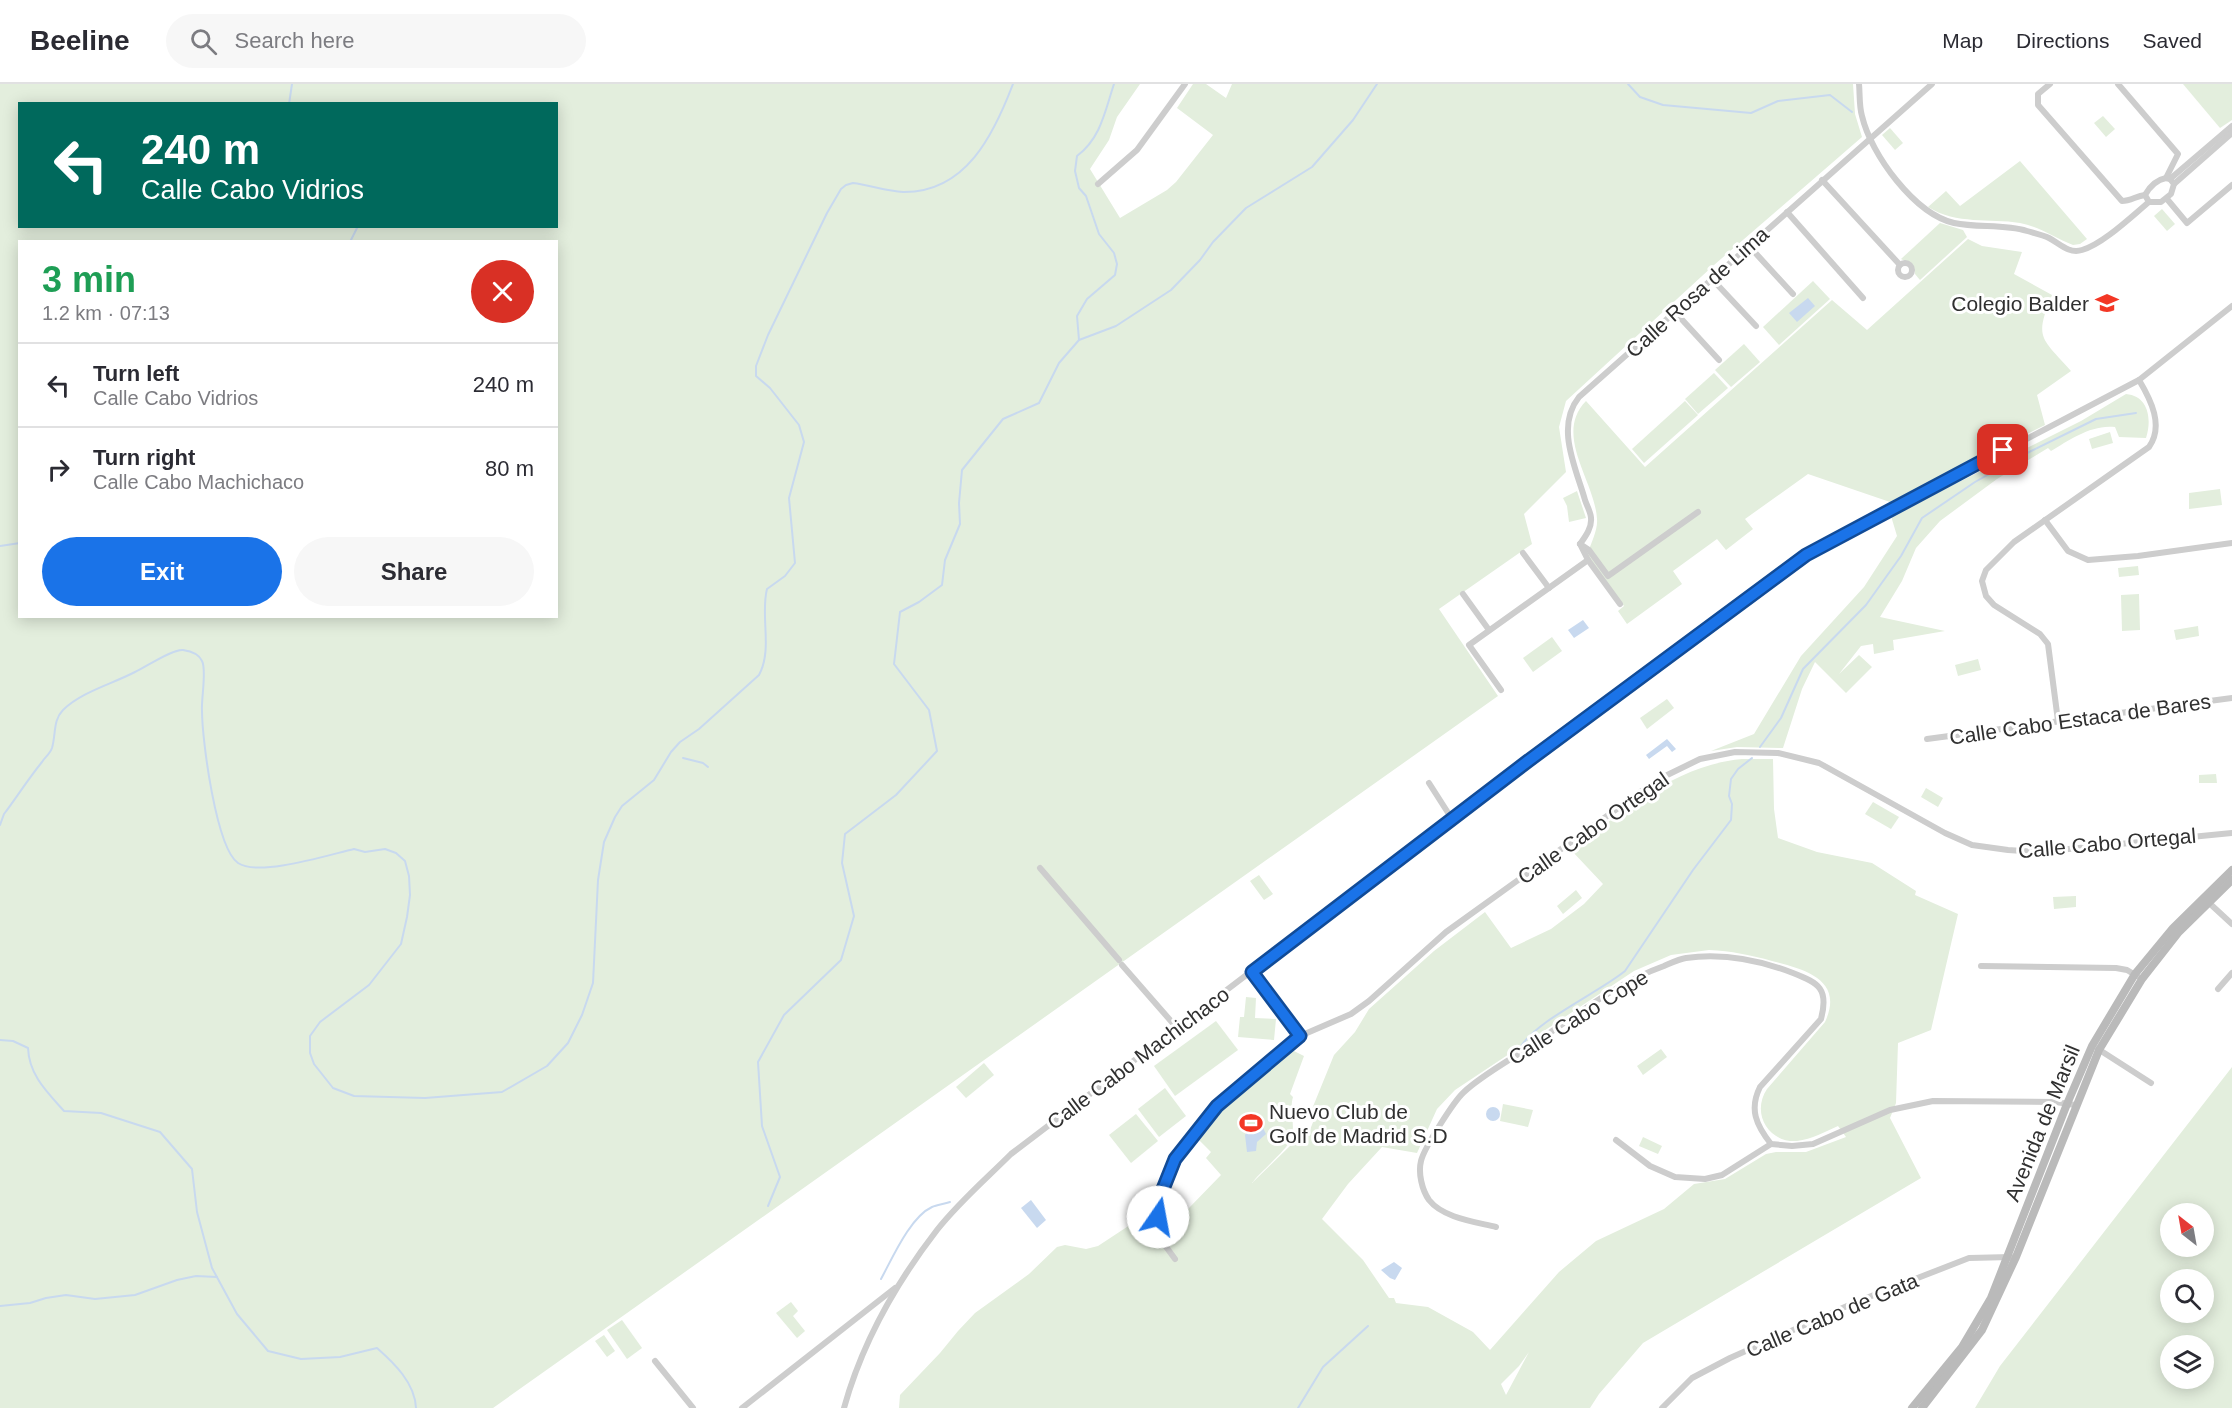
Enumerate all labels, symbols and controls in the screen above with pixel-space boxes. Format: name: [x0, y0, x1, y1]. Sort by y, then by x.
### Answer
search box: [166, 14, 586, 68]
text: Beeline: [30, 25, 130, 56]
icon: search: [187, 25, 220, 58]
text: Search here: [235, 28, 354, 53]
text: Map: [1942, 29, 1983, 52]
text: Directions: [2016, 29, 2109, 52]
text: Saved: [2142, 29, 2202, 52]
icon: left: [42, 126, 120, 204]
text: 240 m: [141, 126, 260, 173]
text: Calle Cabo Vidrios: [141, 175, 364, 205]
street label: Calle Rosa de Lima: [1621, 222, 1773, 362]
text: 3 min: [42, 259, 136, 300]
button: close: [471, 260, 534, 323]
school or university icon: Colegio Balder: [2094, 290, 2120, 316]
place label: Colegio Balder: [1951, 292, 2089, 315]
text: 1.2 km · 07:13: [42, 302, 170, 324]
text: Turn left: [93, 361, 179, 386]
icon: left: [42, 369, 75, 402]
text: 240 m: [473, 372, 534, 397]
text: Calle Cabo Vidrios: [93, 387, 258, 409]
pin: [1977, 424, 2028, 475]
icon: arrive: [1986, 433, 2019, 466]
text: Turn right: [93, 445, 195, 470]
icon: right: [42, 453, 75, 486]
text: 80 m: [485, 456, 534, 481]
text: Calle Cabo Machichaco: [93, 471, 304, 493]
button: Exit: [42, 537, 282, 606]
button: Share: [294, 537, 534, 606]
street label: Calle Cabo Estaca de Bares: [1948, 689, 2212, 749]
street label: Calle Cabo Ortegal: [1513, 767, 1673, 889]
street label: Calle Cabo Ortegal: [2017, 824, 2197, 862]
street label: Calle Cabo Cope: [1504, 965, 1652, 1069]
street label: Calle Cabo Machichaco: [1043, 982, 1233, 1134]
street label: Avenida de Marsil: [2000, 1041, 2084, 1205]
place label: Nuevo Club de Golf de Madrid S.D: [1269, 1100, 1448, 1147]
sports icon: Nuevo Club de Golf de Madrid S.D: [1238, 1110, 1264, 1136]
position arrow: [1126, 1185, 1190, 1249]
north arrow: [2160, 1203, 2214, 1257]
map controls: [2160, 1203, 2214, 1389]
street label: Calle Cabo de Gata: [1743, 1268, 1922, 1362]
button: search: [2160, 1269, 2214, 1323]
button: layers: [2160, 1335, 2214, 1389]

